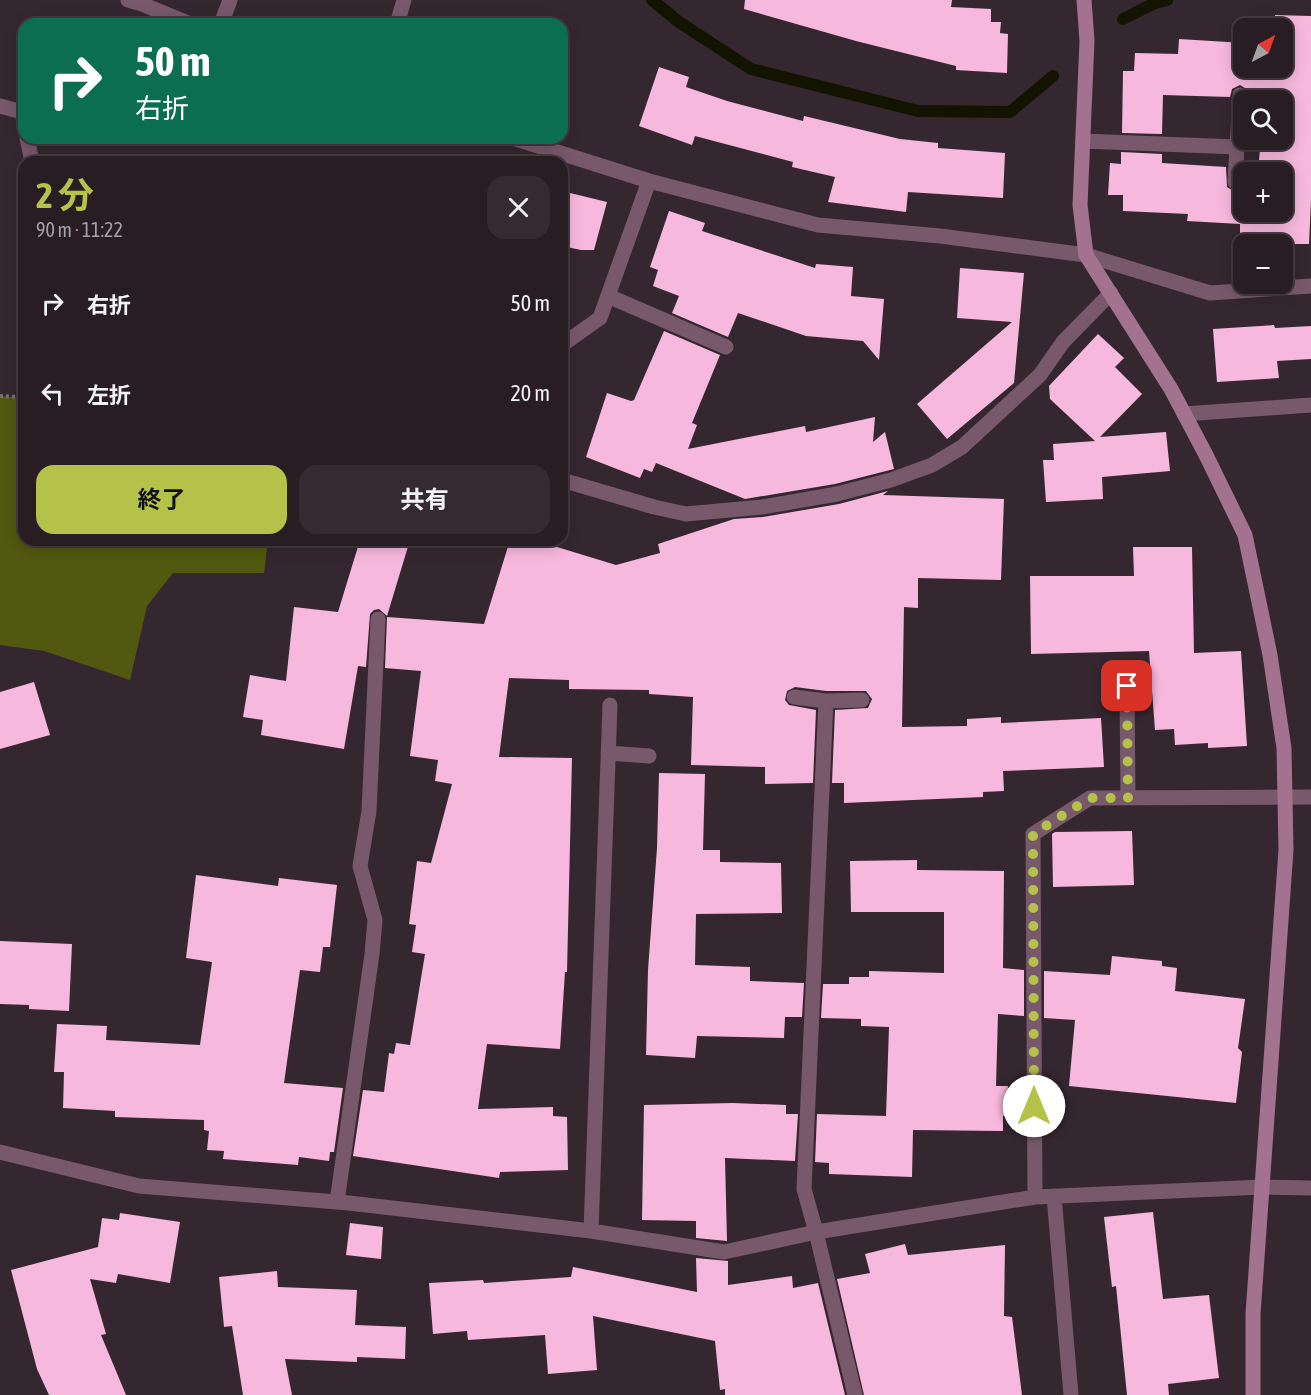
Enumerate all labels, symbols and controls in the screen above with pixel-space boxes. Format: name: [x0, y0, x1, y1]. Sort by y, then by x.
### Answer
north arrow: [1233, 18, 1293, 78]
map controls: [1233, 18, 1293, 294]
text: 50 m: [135, 37, 210, 85]
icon: right: [36, 42, 114, 120]
button: search: [1233, 90, 1293, 150]
text: 右折: [135, 93, 189, 124]
button: +: [1233, 162, 1293, 222]
text: 2 分: [36, 174, 94, 216]
button: close: [487, 176, 550, 239]
text: 90 m · 11:22: [36, 218, 123, 241]
button: −: [1233, 234, 1293, 294]
icon: right: [36, 287, 69, 320]
text: 50 m: [510, 290, 550, 316]
text: 右折: [87, 292, 131, 318]
icon: left: [36, 377, 69, 410]
text: 20 m: [510, 380, 550, 406]
text: 左折: [87, 382, 131, 408]
button: 終了: [36, 465, 287, 534]
button: 共有: [299, 465, 550, 534]
pin: [1101, 660, 1152, 711]
icon: arrive: [1110, 669, 1143, 702]
position arrow: [1002, 1074, 1066, 1138]

